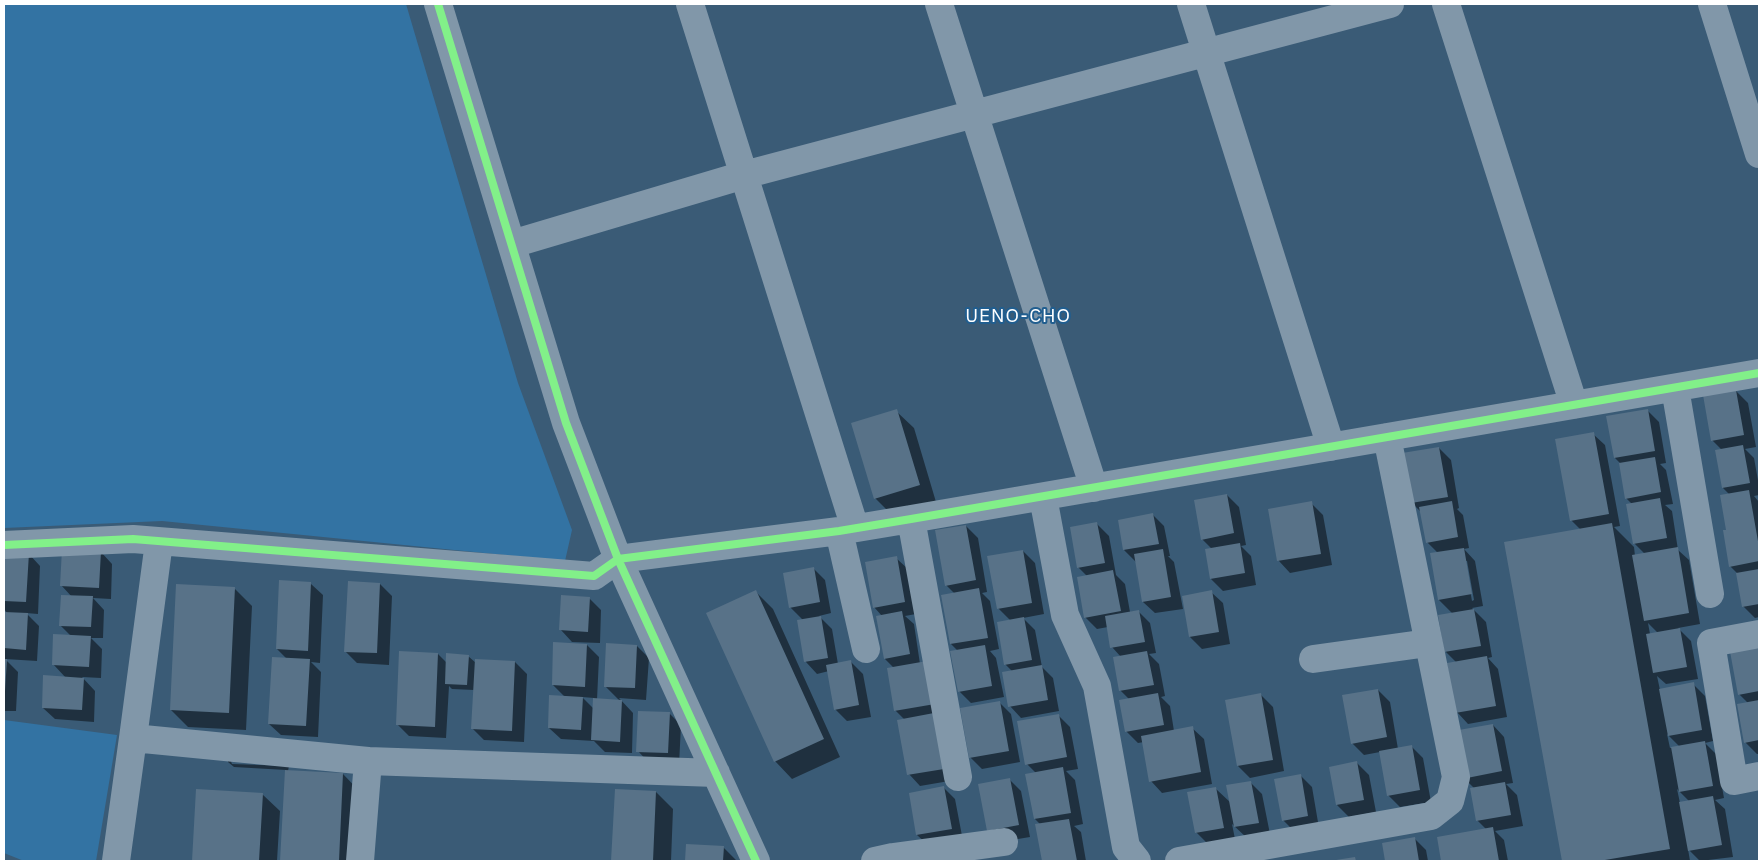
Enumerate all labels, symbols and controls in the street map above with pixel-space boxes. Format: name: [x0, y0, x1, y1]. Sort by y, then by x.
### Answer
district label: UENO-CHO: [964, 306, 1072, 328]

